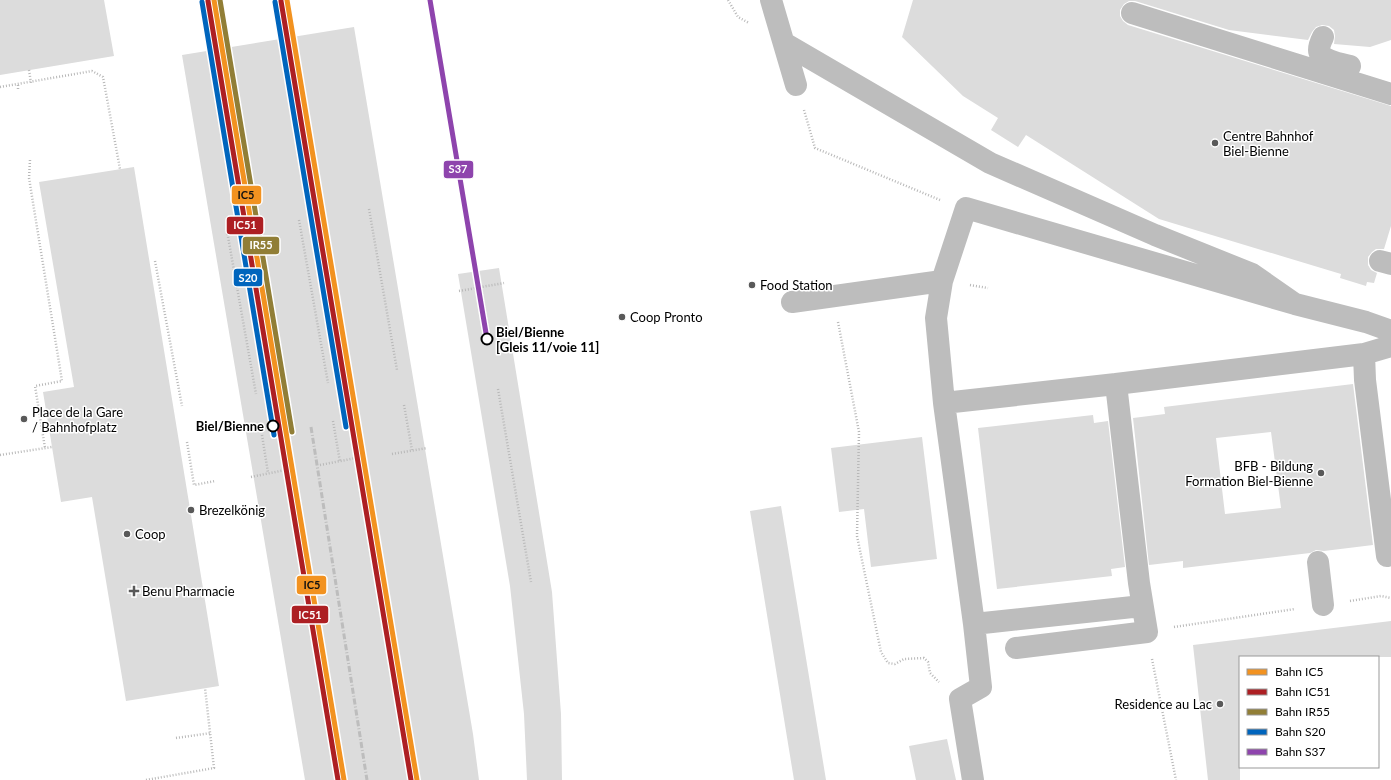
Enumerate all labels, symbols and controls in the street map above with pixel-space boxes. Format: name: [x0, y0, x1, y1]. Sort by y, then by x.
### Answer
place label: Centre Bahnhof Biel-Bienne: [1223, 128, 1314, 159]
marker: Centre Bahnhof Biel-Bienne: [1210, 138, 1220, 148]
line badge: S37: [443, 160, 474, 179]
text: S37: [449, 162, 467, 175]
line badge: IC5: [231, 185, 262, 205]
text: IC5: [238, 188, 254, 201]
line badge: IC51: [226, 216, 264, 235]
text: IC51: [233, 218, 257, 231]
line badge: IR55: [242, 236, 280, 255]
text: IR55: [249, 238, 273, 251]
line badge: S20: [233, 268, 263, 287]
text: S20: [239, 271, 258, 284]
place label: Food Station: [760, 277, 833, 293]
marker: Food Station: [747, 280, 757, 290]
place label: Coop Pronto: [630, 309, 703, 325]
marker: Coop Pronto: [617, 312, 627, 322]
place label: Biel/Bienne [Gleis 11/voie 11]: [496, 324, 599, 355]
marker: Biel/Bienne [Gleis 11/voie 11]: [480, 332, 494, 346]
place label: Place de la Gare / Bahnhofplatz: [32, 404, 123, 435]
marker: Place de la Gare / Bahnhofplatz: [19, 414, 29, 424]
place label: Biel/Bienne: [196, 418, 264, 434]
marker: Biel/Bienne: [266, 419, 280, 433]
place label: BFB - Bildung Formation Biel-Bienne: [1185, 458, 1313, 489]
marker: BFB - Bildung Formation Biel-Bienne: [1316, 468, 1326, 478]
place label: Brezelkönig: [199, 502, 265, 518]
marker: Brezelkönig: [186, 505, 196, 515]
place label: Coop: [135, 526, 166, 542]
marker: Coop: [122, 529, 132, 539]
line badge: IC5: [296, 575, 327, 595]
text: IC5: [304, 578, 320, 591]
place label: Benu Pharmacie: [142, 583, 235, 599]
marker: Benu Pharmacie: [129, 586, 139, 596]
line badge: IC51: [291, 605, 329, 624]
text: IC51: [298, 608, 322, 621]
legend: [1239, 656, 1379, 768]
text: Bahn IC5: [1275, 664, 1323, 679]
text: Bahn IC51: [1275, 684, 1330, 699]
place label: Residence au Lac: [1115, 696, 1212, 712]
marker: Residence au Lac: [1215, 699, 1225, 709]
text: Bahn IR55: [1275, 704, 1330, 719]
text: Bahn S20: [1275, 724, 1326, 739]
text: Bahn S37: [1275, 744, 1326, 759]

